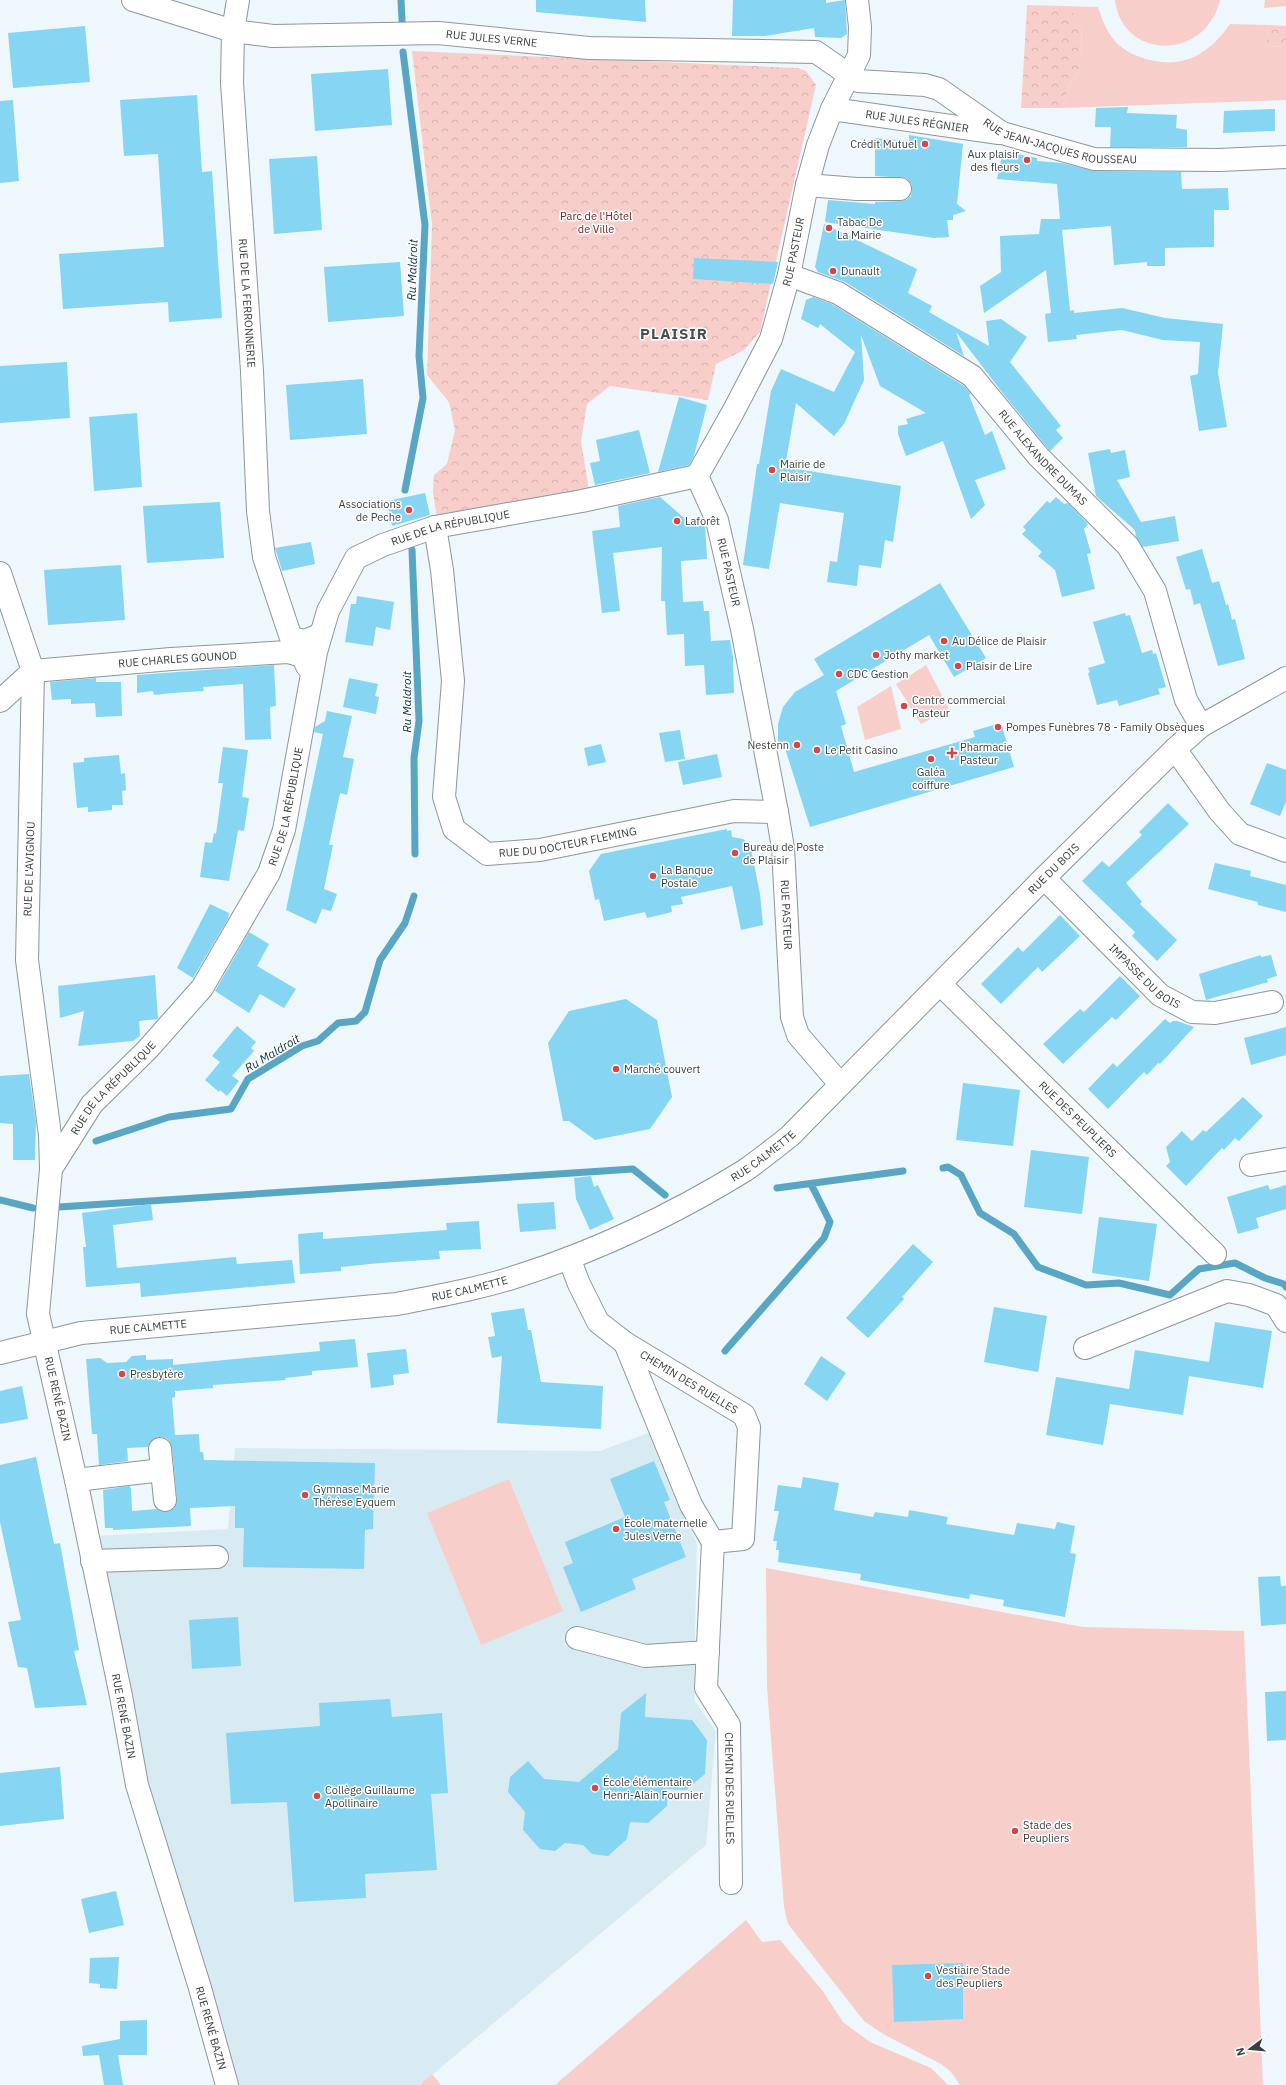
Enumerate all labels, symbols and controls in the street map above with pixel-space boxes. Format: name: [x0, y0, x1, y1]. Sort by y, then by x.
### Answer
street label: RUE JULES VERNE: [445, 27, 538, 50]
street label: RUE JULES RÉGNIER: [865, 107, 970, 136]
street label: RUE JEAN-JACQUES ROUSSEAU: [981, 115, 1137, 166]
place label: Crédit Mutuel: [850, 137, 917, 151]
marker: Crédit Mutuel: [920, 139, 930, 149]
place label: Aux plaisir des fleurs: [967, 147, 1019, 174]
marker: Aux plaisir des fleurs: [1022, 155, 1032, 165]
park label: Parc de l'Hôtel de Ville: [560, 209, 632, 236]
place label: Tabac De La Mairie: [837, 215, 882, 242]
street label: RUE PASTEUR: [779, 216, 807, 288]
marker: Tabac De La Mairie: [824, 223, 834, 233]
street label: RUE DE LA FERRONNERIE: [236, 238, 259, 368]
water label: Ru Maldroit: [403, 238, 421, 301]
place label: Dunault: [841, 264, 880, 278]
marker: Dunault: [828, 266, 838, 276]
district label: PLAISIR: [640, 324, 708, 343]
street label: RUE ALEXANDRE DUMAS: [996, 407, 1090, 508]
place label: Mairie de Plaisir: [780, 457, 825, 484]
marker: Mairie de Plaisir: [767, 465, 777, 475]
place label: Associations de Peche: [339, 497, 401, 524]
marker: Associations de Peche: [404, 505, 414, 515]
street label: RUE DE LA RÉPUBLIQUE: [389, 507, 511, 549]
place label: Laforêt: [685, 514, 720, 528]
marker: Laforêt: [672, 516, 682, 526]
street label: RUE PASTEUR: [714, 537, 744, 608]
place label: Au Délice de Plaisir: [952, 634, 1047, 648]
marker: Au Délice de Plaisir: [939, 636, 949, 646]
street label: RUE CHARLES GOUNOD: [118, 648, 237, 671]
place label: Jothy market: [884, 648, 949, 662]
marker: Jothy market: [871, 650, 881, 660]
place label: Plaisir de Lire: [966, 659, 1032, 673]
marker: Plaisir de Lire: [953, 661, 963, 671]
place label: CDC Gestion: [847, 667, 909, 681]
marker: CDC Gestion: [834, 669, 844, 679]
water label: Ru Maldroit: [399, 670, 414, 733]
place label: Centre commercial Pasteur: [912, 693, 1006, 720]
marker: Centre commercial Pasteur: [899, 701, 909, 711]
place label: Pompes Funèbres 78 - Family Obsèques: [1006, 720, 1205, 734]
marker: Pompes Funèbres 78 - Family Obsèques: [993, 722, 1003, 732]
place label: Nestenn: [748, 738, 789, 752]
marker: Nestenn: [792, 740, 802, 750]
place label: Pharmacie Pasteur: [960, 740, 1013, 767]
place label: Le Petit Casino: [825, 743, 898, 757]
marker: Le Petit Casino: [812, 745, 822, 755]
street label: RUE DE LA RÉPUBLIQUE: [265, 746, 306, 868]
marker: Pharmacie Pasteur: [947, 748, 957, 758]
marker: Galéa coiffure: [926, 754, 936, 764]
place label: Galéa coiffure: [912, 765, 950, 792]
street label: RUE DE L'AVIGNOU: [20, 821, 38, 917]
street label: RUE DU DOCTEUR FLEMING: [498, 824, 638, 860]
place label: Bureau de Poste de Plaisir: [743, 840, 824, 867]
street label: RUE DU BOIS: [1025, 840, 1082, 897]
marker: Bureau de Poste de Plaisir: [730, 848, 740, 858]
place label: La Banque Postale: [661, 863, 713, 890]
marker: La Banque Postale: [648, 871, 658, 881]
street label: RUE PASTEUR: [778, 880, 795, 950]
street label: IMPASSE DU BOIS: [1106, 941, 1183, 1012]
water label: Ru Maldroit: [242, 1030, 303, 1075]
street label: RUE DE LA RÉPUBLIQUE: [67, 1038, 159, 1137]
place label: Marché couvert: [624, 1062, 701, 1076]
marker: Marché couvert: [611, 1064, 621, 1074]
street label: RUE DES PEUPLIERS: [1036, 1078, 1119, 1160]
street label: RUE CALMETTE: [728, 1127, 799, 1184]
street label: RUE CALMETTE: [430, 1273, 509, 1304]
street label: RUE CALMETTE: [109, 1316, 187, 1337]
street label: CHEMIN DES RUELLES: [637, 1347, 741, 1417]
street label: RUE RENÉ BAZIN: [41, 1355, 75, 1443]
place label: Presbytère: [130, 1367, 184, 1381]
marker: Presbytère: [117, 1369, 127, 1379]
place label: Gymnase Marie Thérèse Eyquem: [313, 1482, 396, 1509]
marker: Gymnase Marie Thérèse Eyquem: [300, 1490, 310, 1500]
place label: École maternelle Jules Verne: [624, 1516, 707, 1543]
marker: École maternelle Jules Verne: [611, 1524, 621, 1534]
street label: RUE RENÉ BAZIN: [109, 1672, 139, 1760]
street label: CHEMIN DES RUELLES: [722, 1732, 738, 1844]
place label: École élémentaire Henri-Alain Fournier: [603, 1775, 703, 1802]
place label: Collège Guillaume Apollinaire: [325, 1783, 415, 1810]
marker: École élémentaire Henri-Alain Fournier: [590, 1783, 600, 1793]
marker: Collège Guillaume Apollinaire: [312, 1791, 322, 1801]
place label: Stade des Peupliers: [1023, 1818, 1072, 1845]
marker: Stade des Peupliers: [1010, 1826, 1020, 1836]
place label: Vestiaire Stade des Peupliers: [936, 1963, 1010, 1990]
marker: Vestiaire Stade des Peupliers: [923, 1971, 933, 1981]
street label: RUE RENÉ BAZIN: [192, 1985, 230, 2071]
north arrow: [1230, 2029, 1270, 2069]
text: N: [1233, 2046, 1248, 2058]

